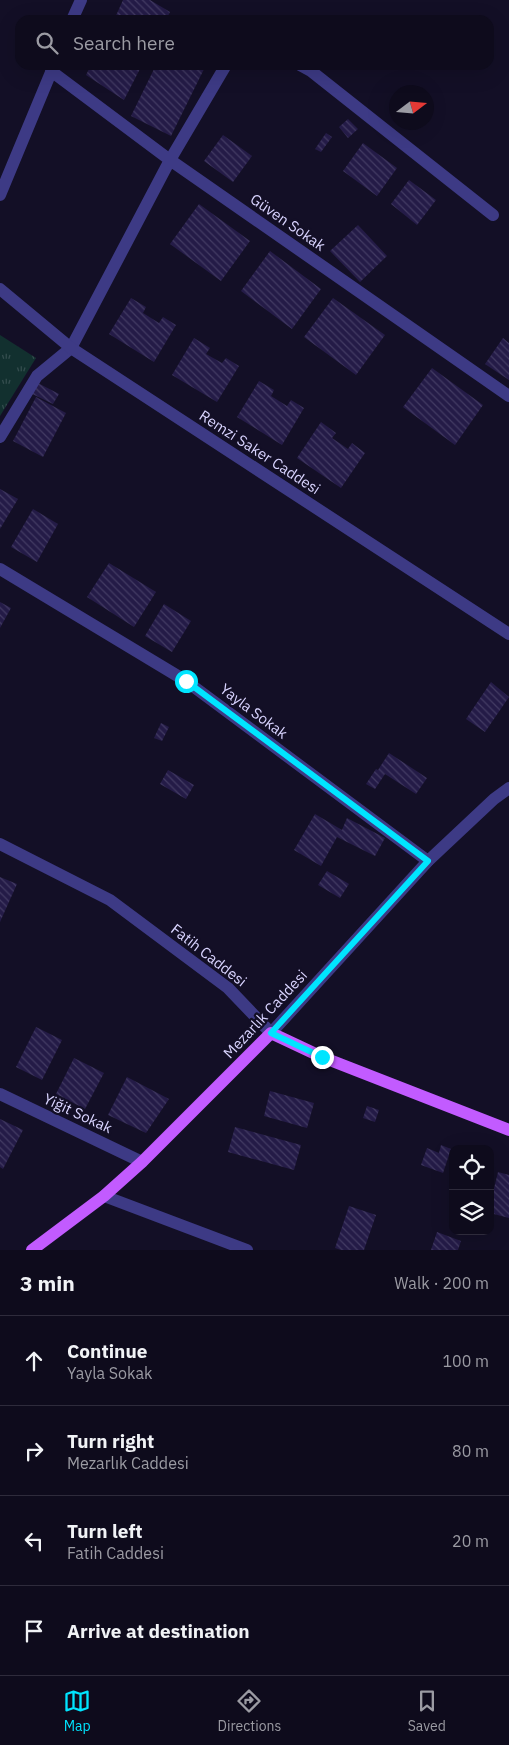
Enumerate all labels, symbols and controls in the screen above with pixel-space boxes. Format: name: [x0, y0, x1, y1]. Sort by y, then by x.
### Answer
search box: [15, 15, 494, 70]
icon: search: [33, 29, 61, 57]
text: Search here: [73, 31, 175, 55]
north arrow: [389, 85, 434, 130]
street label: Güven Sokak: [247, 189, 329, 255]
street label: Remzi Saker Caddesi: [196, 406, 324, 498]
route start: [175, 670, 198, 693]
street label: Yayla Sokak: [216, 679, 292, 743]
street label: Fatih Caddesi: [167, 920, 251, 990]
street label: Mezarlık Caddesi: [219, 966, 311, 1062]
route end: [311, 1046, 334, 1069]
street label: Yiğit Sokak: [41, 1089, 116, 1137]
map controls: [449, 1145, 494, 1235]
button: locate: [449, 1145, 494, 1190]
button: layers: [449, 1190, 494, 1235]
text: 3 min: [20, 1269, 75, 1297]
text: Walk · 200 m: [394, 1273, 489, 1293]
text: Continue: [67, 1339, 147, 1363]
icon: ahead: [20, 1347, 48, 1375]
text: 100 m: [442, 1351, 489, 1371]
text: Yayla Sokak: [67, 1363, 152, 1383]
text: Turn right: [67, 1429, 154, 1453]
icon: right: [20, 1437, 48, 1465]
text: 80 m: [452, 1441, 489, 1461]
text: Mezarlık Caddesi: [67, 1453, 189, 1473]
text: Turn left: [67, 1519, 143, 1543]
icon: left: [20, 1527, 48, 1555]
text: 20 m: [452, 1531, 489, 1551]
text: Fatih Caddesi: [67, 1543, 164, 1563]
icon: arrive: [20, 1617, 48, 1645]
text: Arrive at destination: [67, 1619, 250, 1643]
tab: Map: [63, 1687, 91, 1735]
tab: Directions: [218, 1687, 281, 1735]
tab: Saved: [408, 1687, 446, 1735]

